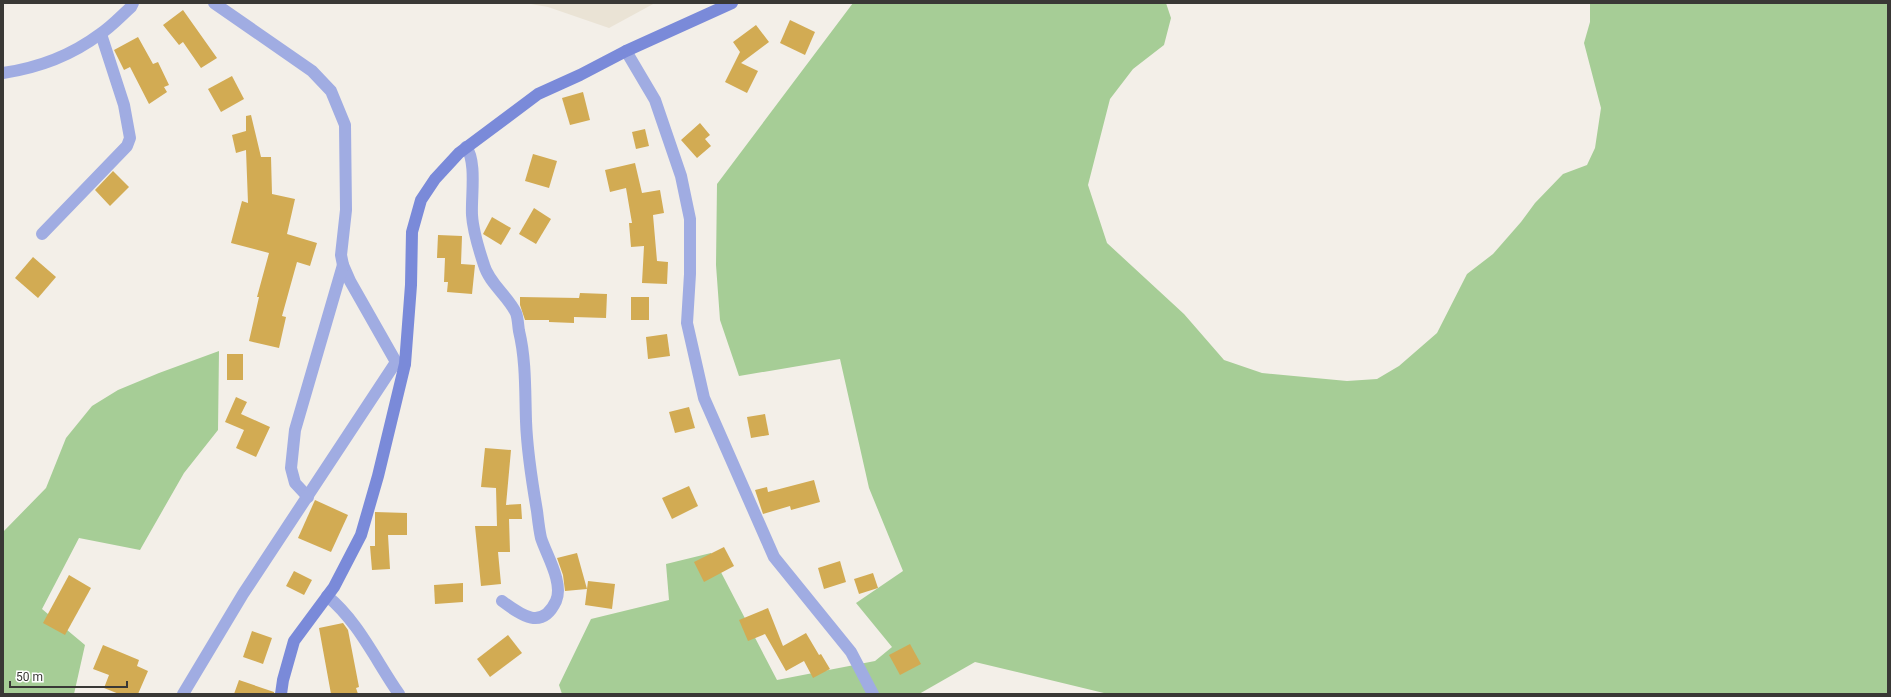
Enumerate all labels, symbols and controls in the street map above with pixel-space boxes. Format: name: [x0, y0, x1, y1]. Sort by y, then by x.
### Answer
scale bar: [10, 663, 127, 689]
text: 50 m: [16, 670, 43, 684]

